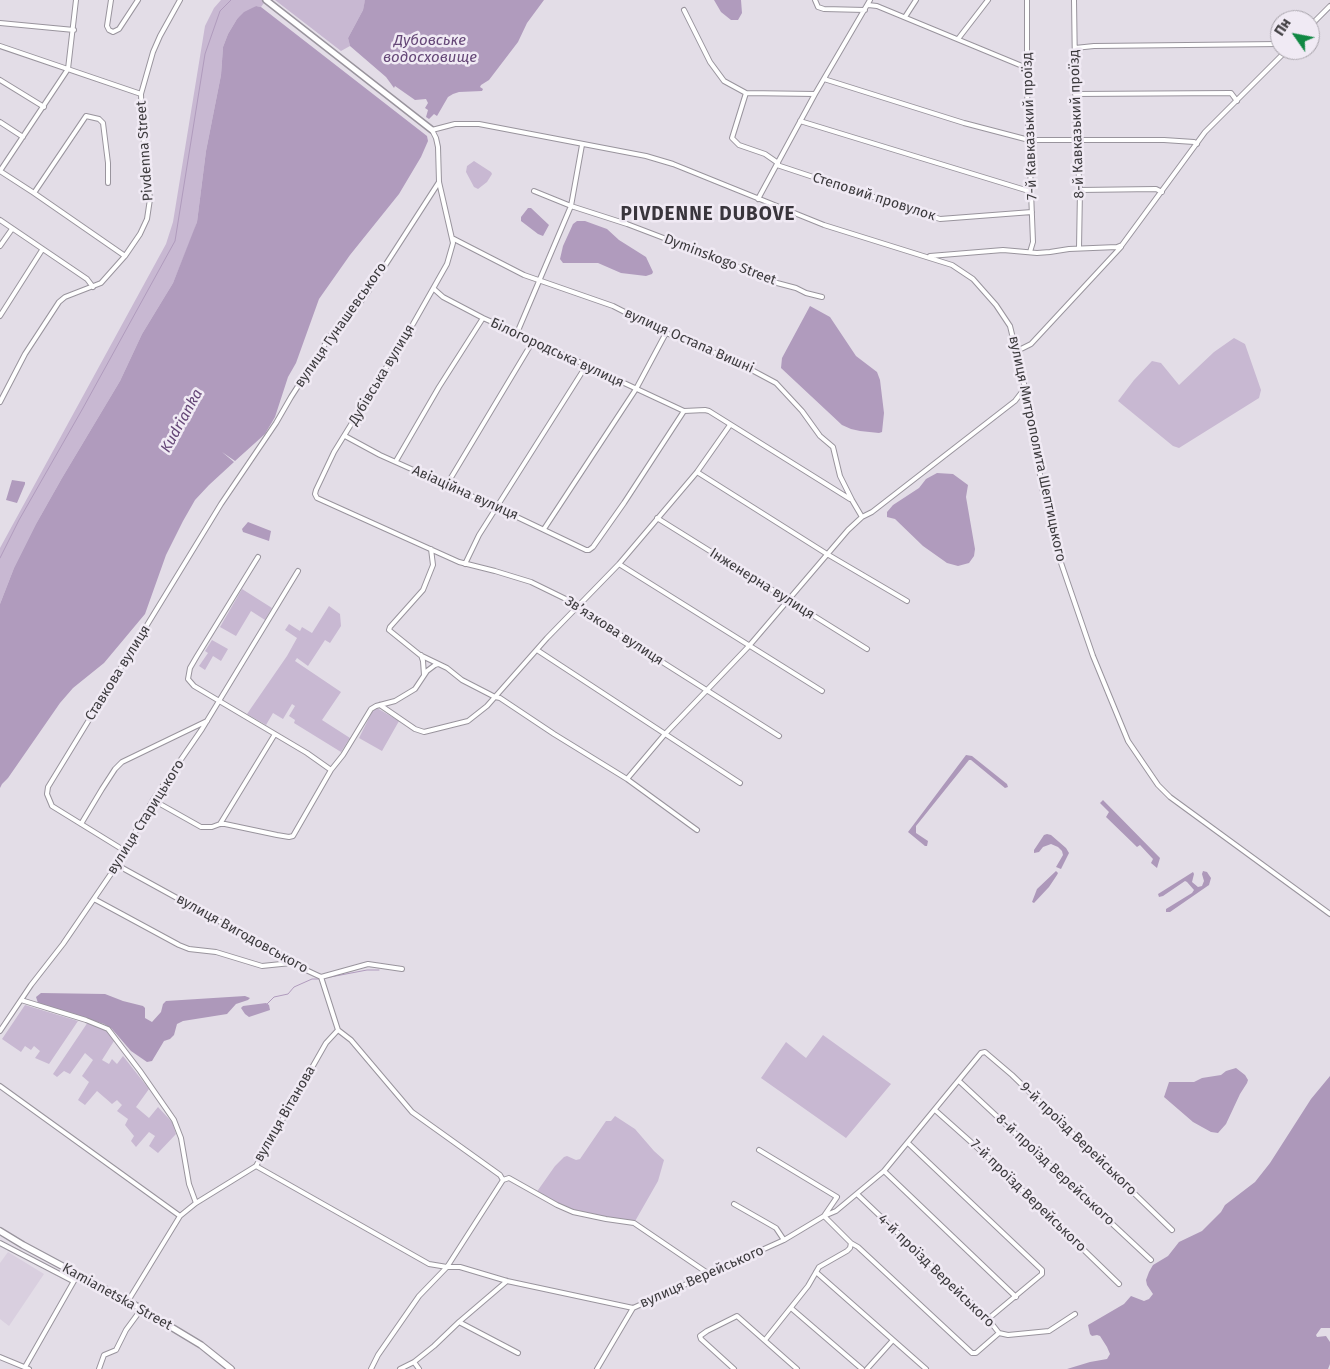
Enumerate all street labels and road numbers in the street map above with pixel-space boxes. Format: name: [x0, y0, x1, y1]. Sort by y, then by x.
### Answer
street label: 8-й Кавказький проїзд: [1066, 49, 1088, 199]
street label: 7-й Кавказький проїзд: [1019, 52, 1041, 200]
street label: Pivdenna Street: [133, 100, 157, 202]
street label: Степовий провулок: [810, 169, 938, 225]
street label: Dyminskogo Street: [662, 231, 778, 289]
street label: вулиця Гунашевського: [291, 259, 391, 391]
street label: вулиця Остапа Вишні: [622, 305, 756, 377]
street label: Білогородська вулиця: [488, 315, 626, 391]
street label: Дубівська вулиця: [345, 322, 419, 428]
street label: вулиця Митрополита Шептицького: [1005, 334, 1069, 564]
street label: Авіаційна вулиця: [409, 462, 521, 524]
street label: Інженерна вулиця: [706, 545, 818, 623]
street label: Звʼязкова вулиця: [561, 593, 667, 669]
street label: Ставкова вулиця: [82, 622, 154, 724]
street label: вулиця Старицького: [104, 756, 188, 878]
street label: вулиця Вигодовського: [173, 891, 311, 977]
street label: вулиця Вітанова: [251, 1063, 319, 1165]
street label: 9-й проїзд Верейського: [1016, 1079, 1140, 1199]
street label: 8-й проїзд Верейського: [992, 1111, 1118, 1229]
street label: 7-й проїзд Верейського: [967, 1136, 1089, 1256]
street label: 4-й проїзд Верейського: [874, 1211, 998, 1331]
street label: вулиця Верейського: [637, 1242, 767, 1312]
street label: Kamianetska Street: [59, 1260, 175, 1334]

